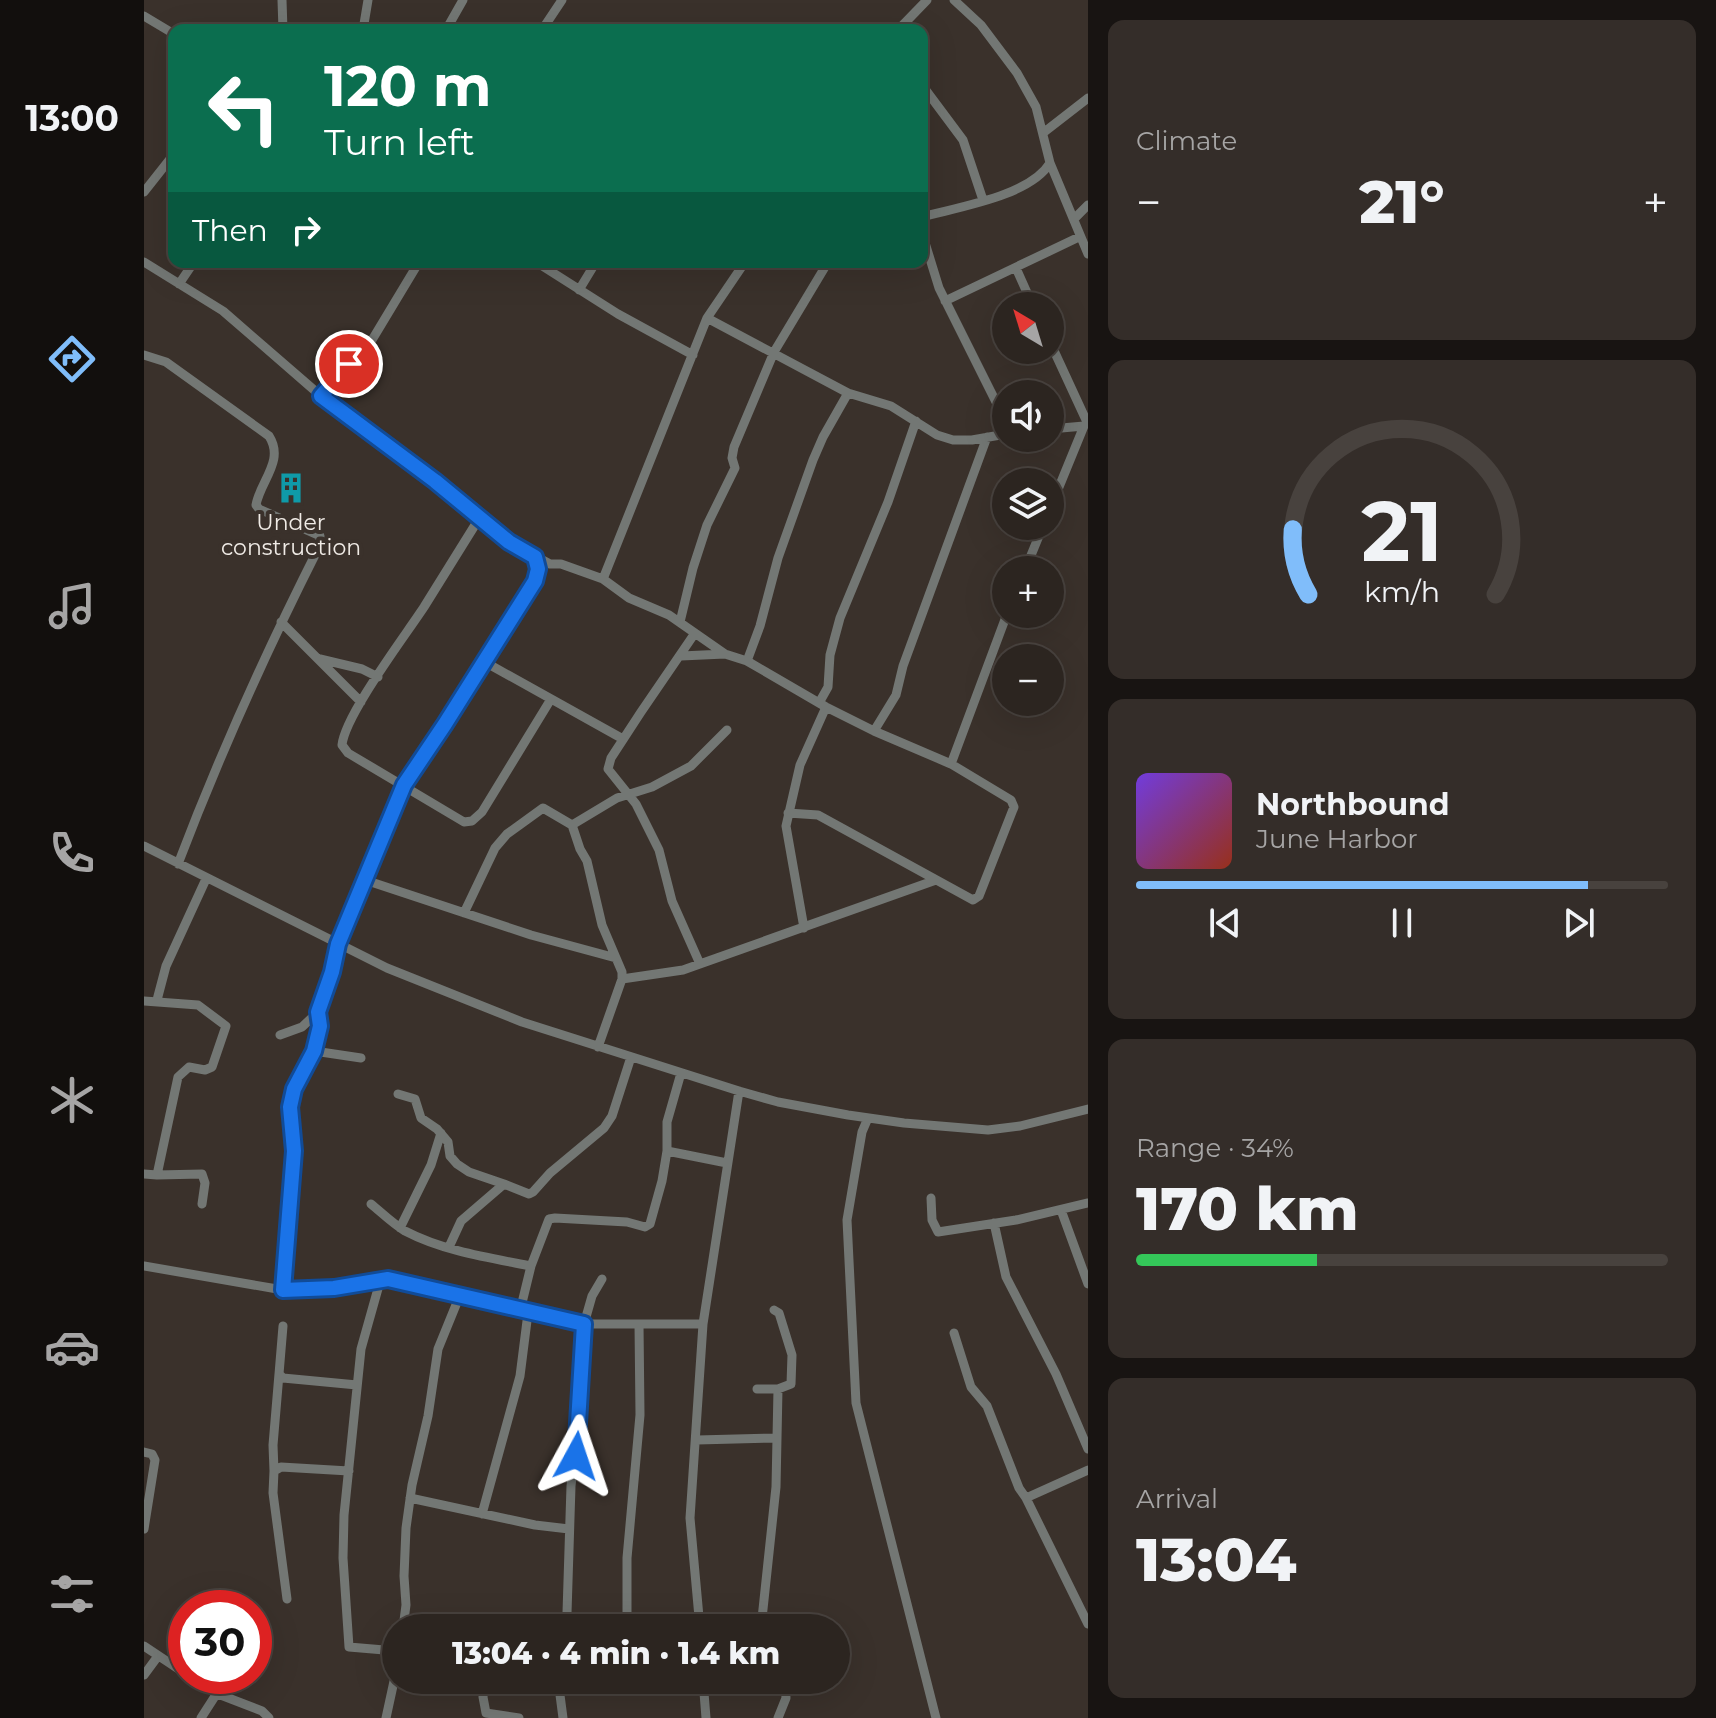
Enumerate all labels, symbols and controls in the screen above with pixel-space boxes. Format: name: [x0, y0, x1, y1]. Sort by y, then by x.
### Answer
text: 120 m: [324, 52, 492, 120]
icon: left: [192, 56, 296, 160]
text: 13:00: [25, 96, 119, 140]
text: Turn left: [324, 120, 475, 164]
text: Climate: [1136, 125, 1237, 157]
text: 21°: [1359, 165, 1445, 238]
text: −: [1136, 175, 1161, 229]
text: +: [1643, 175, 1668, 229]
icon: right: [284, 208, 328, 252]
text: Then: [192, 212, 268, 249]
north arrow: [992, 292, 1064, 364]
map controls: [992, 292, 1064, 716]
pin: [315, 330, 383, 398]
icon: directions: [44, 331, 100, 387]
icon: arrive: [327, 342, 371, 386]
button: sound: [992, 380, 1064, 452]
button: layers: [992, 468, 1064, 540]
building icon: Under construction: [274, 471, 308, 505]
text: 21: [1361, 480, 1443, 582]
place label: Under construction: [221, 509, 361, 561]
button: +: [992, 556, 1064, 628]
text: km/h: [1364, 575, 1440, 610]
icon: music: [44, 578, 100, 634]
button: −: [992, 644, 1064, 716]
text: Northbound: [1256, 786, 1450, 823]
text: June Harbor: [1256, 823, 1418, 855]
icon: phone: [44, 825, 100, 881]
icon: previous: [1203, 901, 1247, 945]
icon: pause: [1380, 901, 1424, 945]
icon: next: [1557, 901, 1601, 945]
icon: climate: [44, 1072, 100, 1128]
text: Range · 34%: [1136, 1132, 1294, 1164]
text: 170 km: [1136, 1172, 1359, 1245]
icon: car: [44, 1319, 100, 1375]
position arrow: [534, 1414, 618, 1498]
text: Arrival: [1136, 1483, 1218, 1515]
text: 13:04: [1136, 1523, 1297, 1596]
icon: filters: [44, 1566, 100, 1622]
speed limit sign: 30: [168, 1590, 272, 1694]
text: 13:04 · 4 min · 1.4 km: [452, 1635, 780, 1672]

